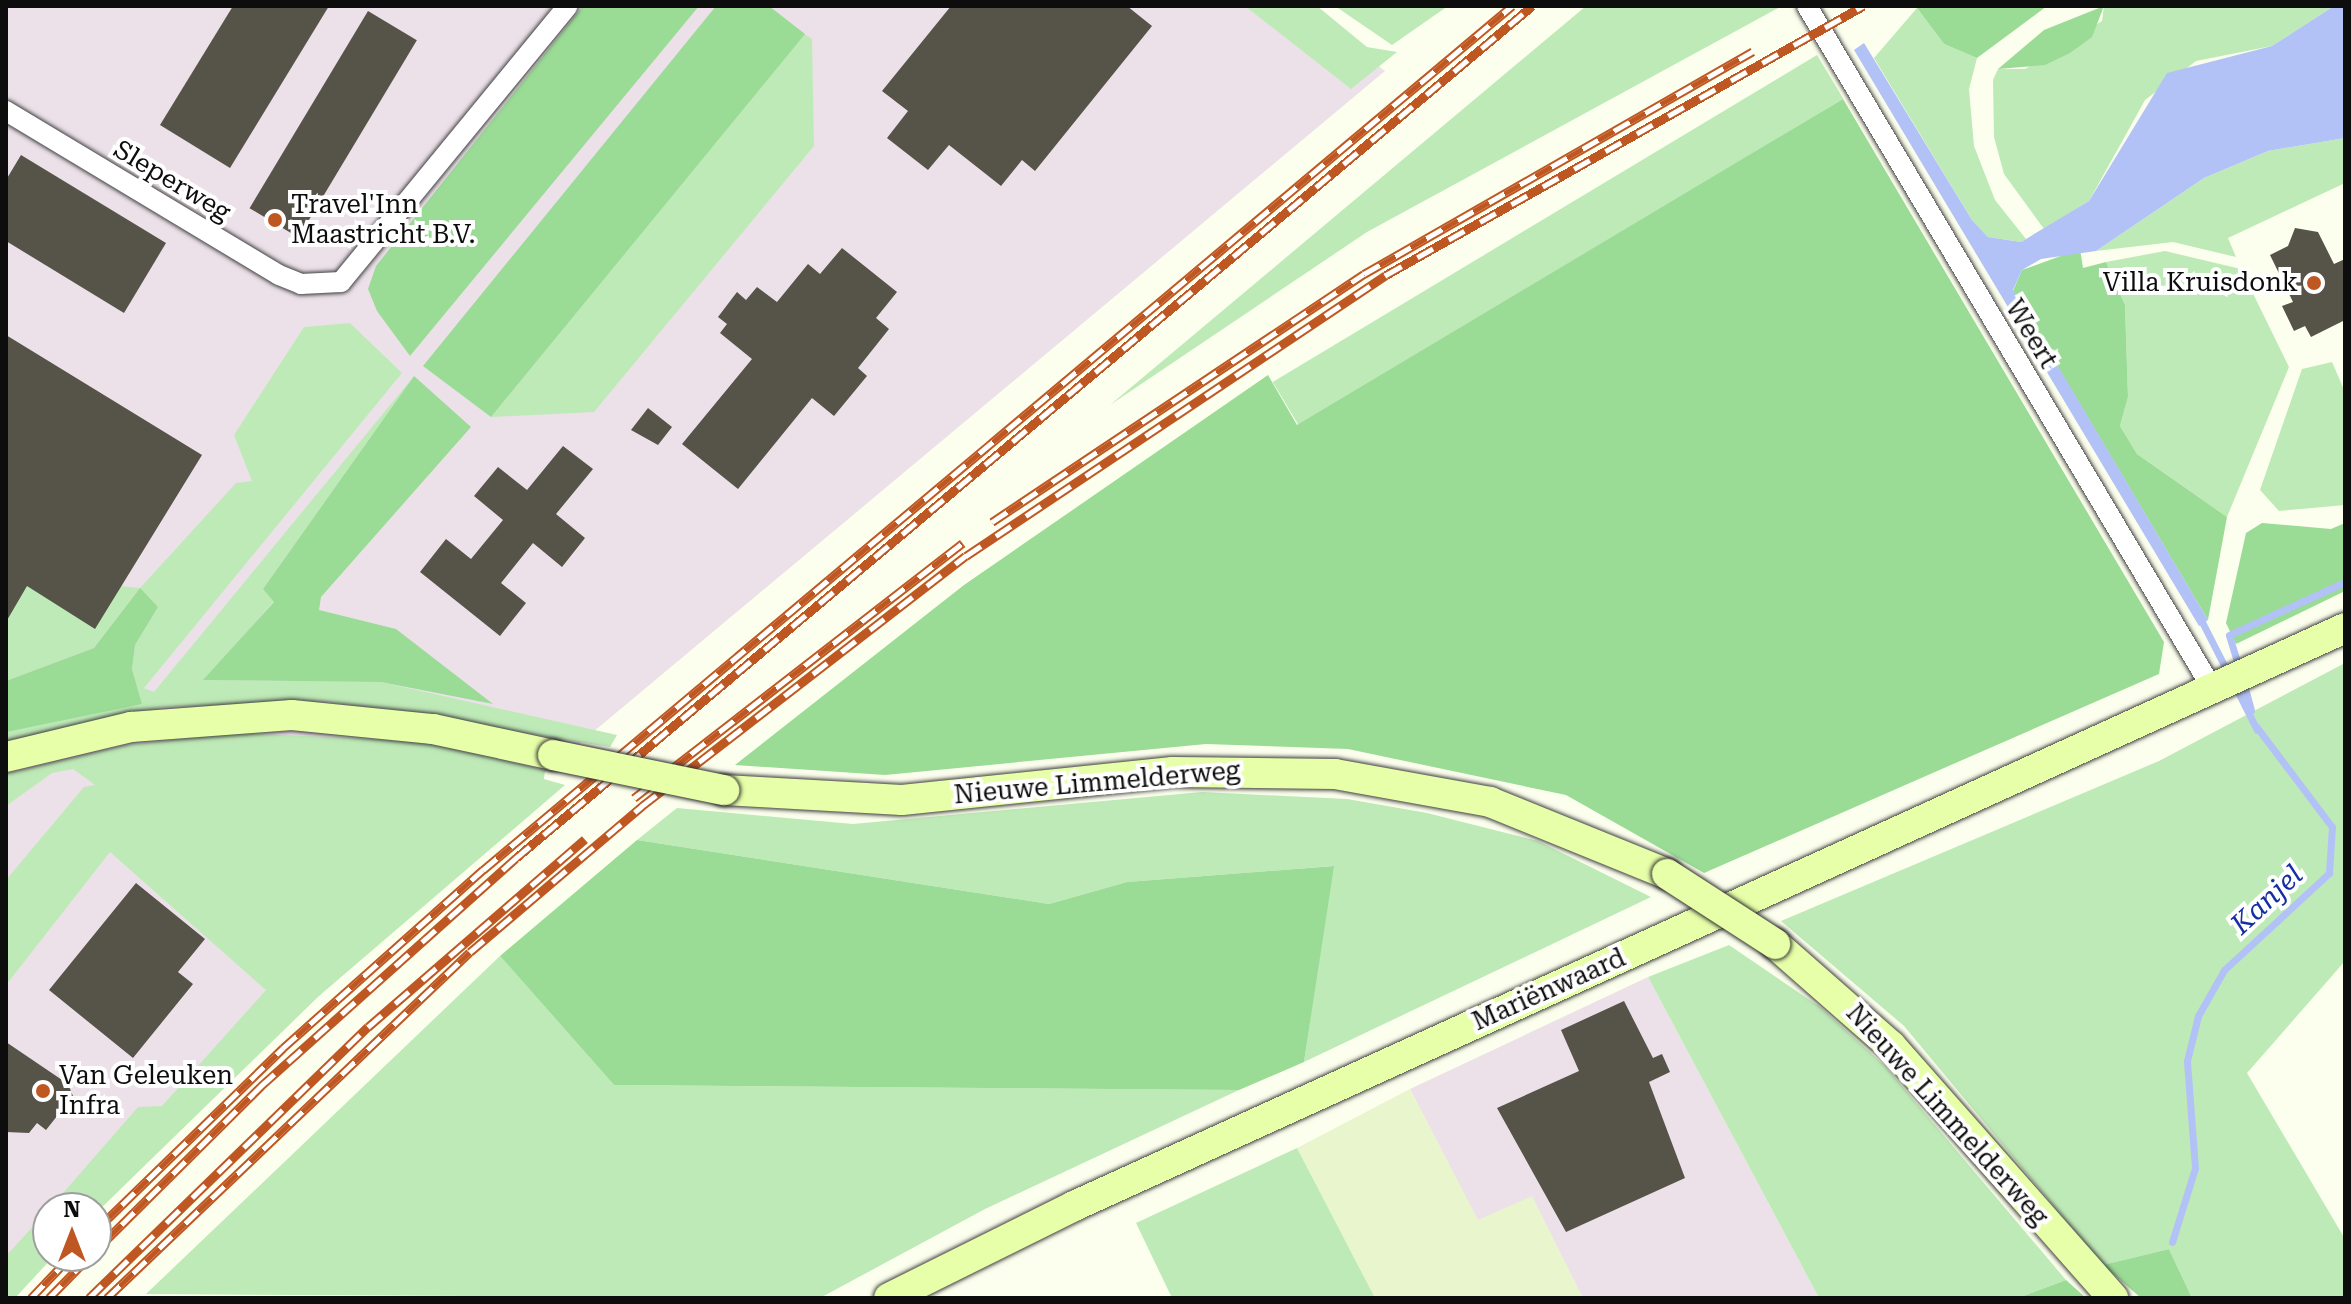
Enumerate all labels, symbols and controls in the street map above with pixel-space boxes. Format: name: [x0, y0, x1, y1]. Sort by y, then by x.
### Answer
street label: Sleperweg: [108, 134, 236, 228]
place label: Travel'Inn Maastricht B.V.: [291, 189, 476, 250]
marker: Travel'Inn Maastricht B.V.: [266, 211, 284, 229]
place label: Villa Kruisdonk: [2103, 267, 2298, 299]
marker: Villa Kruisdonk: [2305, 274, 2323, 292]
street label: Weert: [1998, 294, 2064, 374]
street label: Nieuwe Limmelderweg: [953, 755, 1241, 811]
water label: Kanjel: [2224, 859, 2310, 941]
street label: Mariënwaard: [1468, 942, 1630, 1038]
street label: Nieuwe Limmelderweg: [1839, 998, 2055, 1232]
place label: Van Geleuken Infra: [59, 1060, 233, 1122]
marker: Van Geleuken Infra: [34, 1082, 52, 1100]
north arrow: [32, 1192, 112, 1272]
text: N: [64, 1197, 80, 1222]

